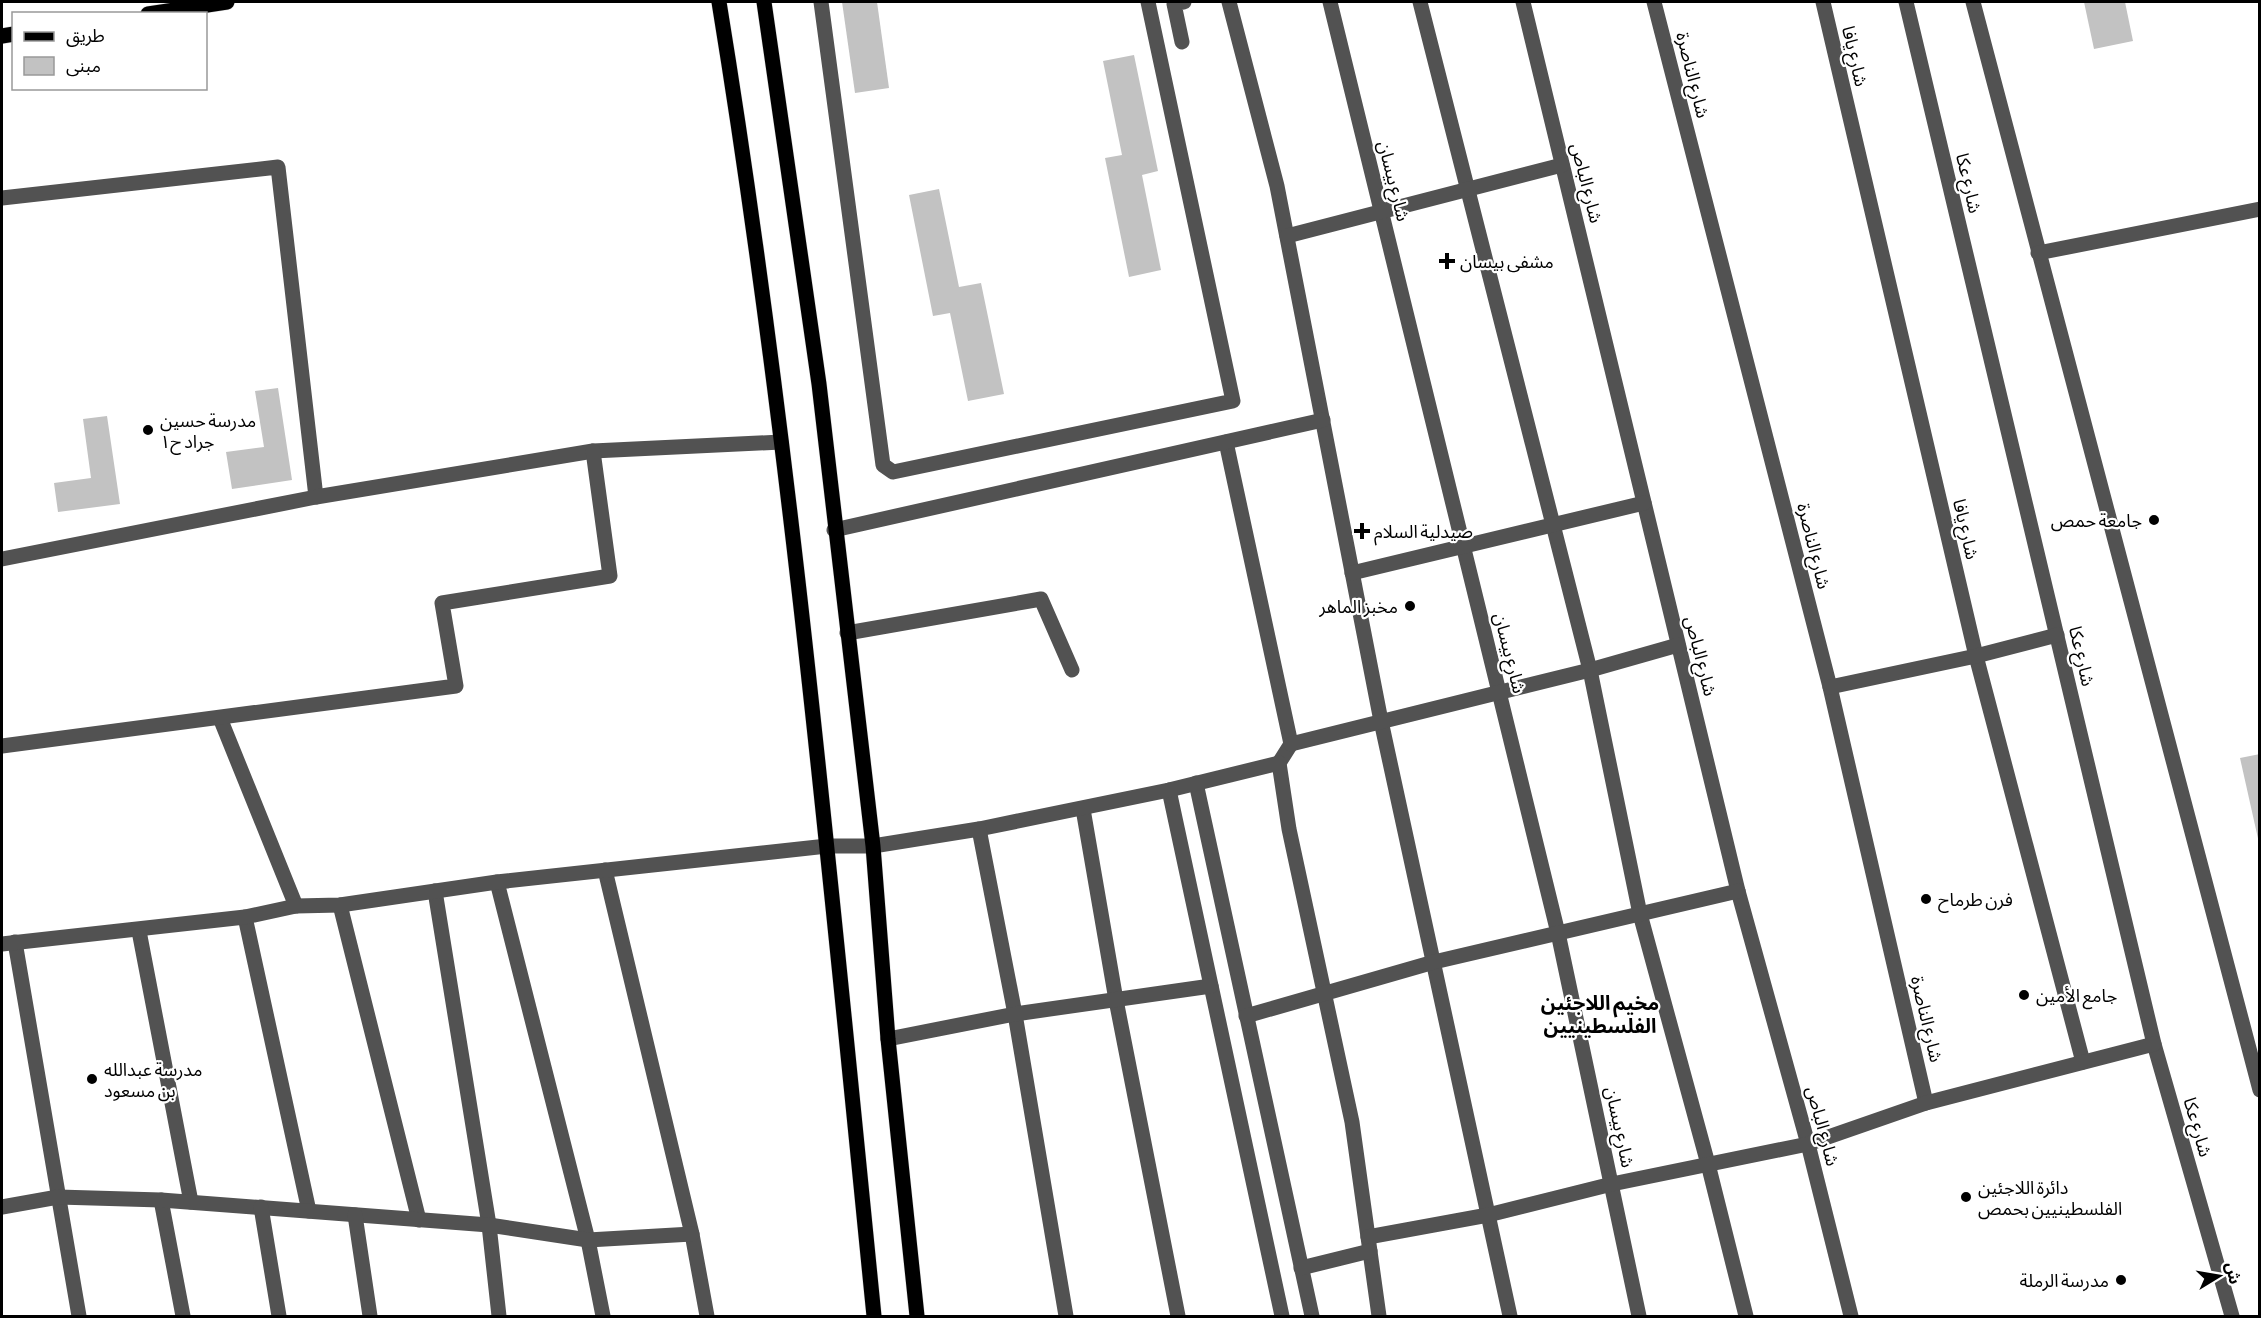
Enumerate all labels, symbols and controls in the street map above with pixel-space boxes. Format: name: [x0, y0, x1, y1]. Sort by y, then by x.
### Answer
legend: [12, 12, 207, 90]
street label: شارع يافا: [1834, 24, 1872, 89]
text: طريق: [66, 25, 105, 47]
street label: شارع الناصرة: [1668, 30, 1714, 121]
text: مبنى: [66, 55, 101, 77]
street label: شارع بيسان: [1370, 139, 1414, 224]
street label: شارع الباص: [1563, 141, 1607, 226]
street label: شارع عكا: [1948, 151, 1986, 216]
place label: مشفى بيسان: [1460, 251, 1554, 273]
marker: مشفى بيسان: [1438, 252, 1456, 270]
place label: مدرسة حسين جراد ح١: [160, 410, 256, 455]
marker: مدرسة حسين جراد ح١: [141, 423, 155, 437]
street label: شارع يافا: [1945, 497, 1983, 562]
street label: شارع الناصرة: [1789, 501, 1835, 592]
place label: جامعة حمص: [2051, 510, 2142, 532]
marker: جامعة حمص: [2147, 513, 2161, 527]
place label: صيدلية السلام: [1374, 521, 1473, 546]
marker: صيدلية السلام: [1355, 524, 1369, 538]
place label: مخبز الماهر: [1318, 596, 1398, 618]
marker: مخبز الماهر: [1403, 599, 1417, 613]
street label: شارع بيسان: [1486, 611, 1530, 696]
street label: شارع الباص: [1677, 614, 1721, 699]
street label: شارع عكا: [2061, 624, 2099, 689]
place label: فرن طرماح: [1938, 889, 2013, 913]
marker: فرن طرماح: [1919, 892, 1933, 906]
street label: شارع الناصرة: [1903, 974, 1947, 1065]
place label: جامع الأمين: [2036, 985, 2117, 1010]
marker: جامع الأمين: [2017, 988, 2031, 1002]
district label: مخيم اللاجئين الفلسطينيين: [1541, 991, 1659, 1038]
place label: مدرسة عبدالله بن مسعود: [104, 1059, 202, 1102]
marker: مدرسة عبدالله بن مسعود: [85, 1072, 99, 1086]
street label: شارع الباص: [1798, 1084, 1844, 1169]
street label: شارع بيسان: [1597, 1085, 1639, 1170]
street label: شارع عكا: [2176, 1095, 2216, 1160]
place label: دائرة اللاجئين الفلسطينيين بحمص: [1978, 1177, 2122, 1220]
marker: دائرة اللاجئين الفلسطينيين بحمص: [1959, 1190, 1973, 1204]
north arrow: [2189, 1246, 2249, 1306]
text: ش: [2222, 1261, 2245, 1286]
place label: مدرسة الرملة: [2020, 1270, 2109, 1292]
marker: مدرسة الرملة: [2114, 1273, 2128, 1287]

